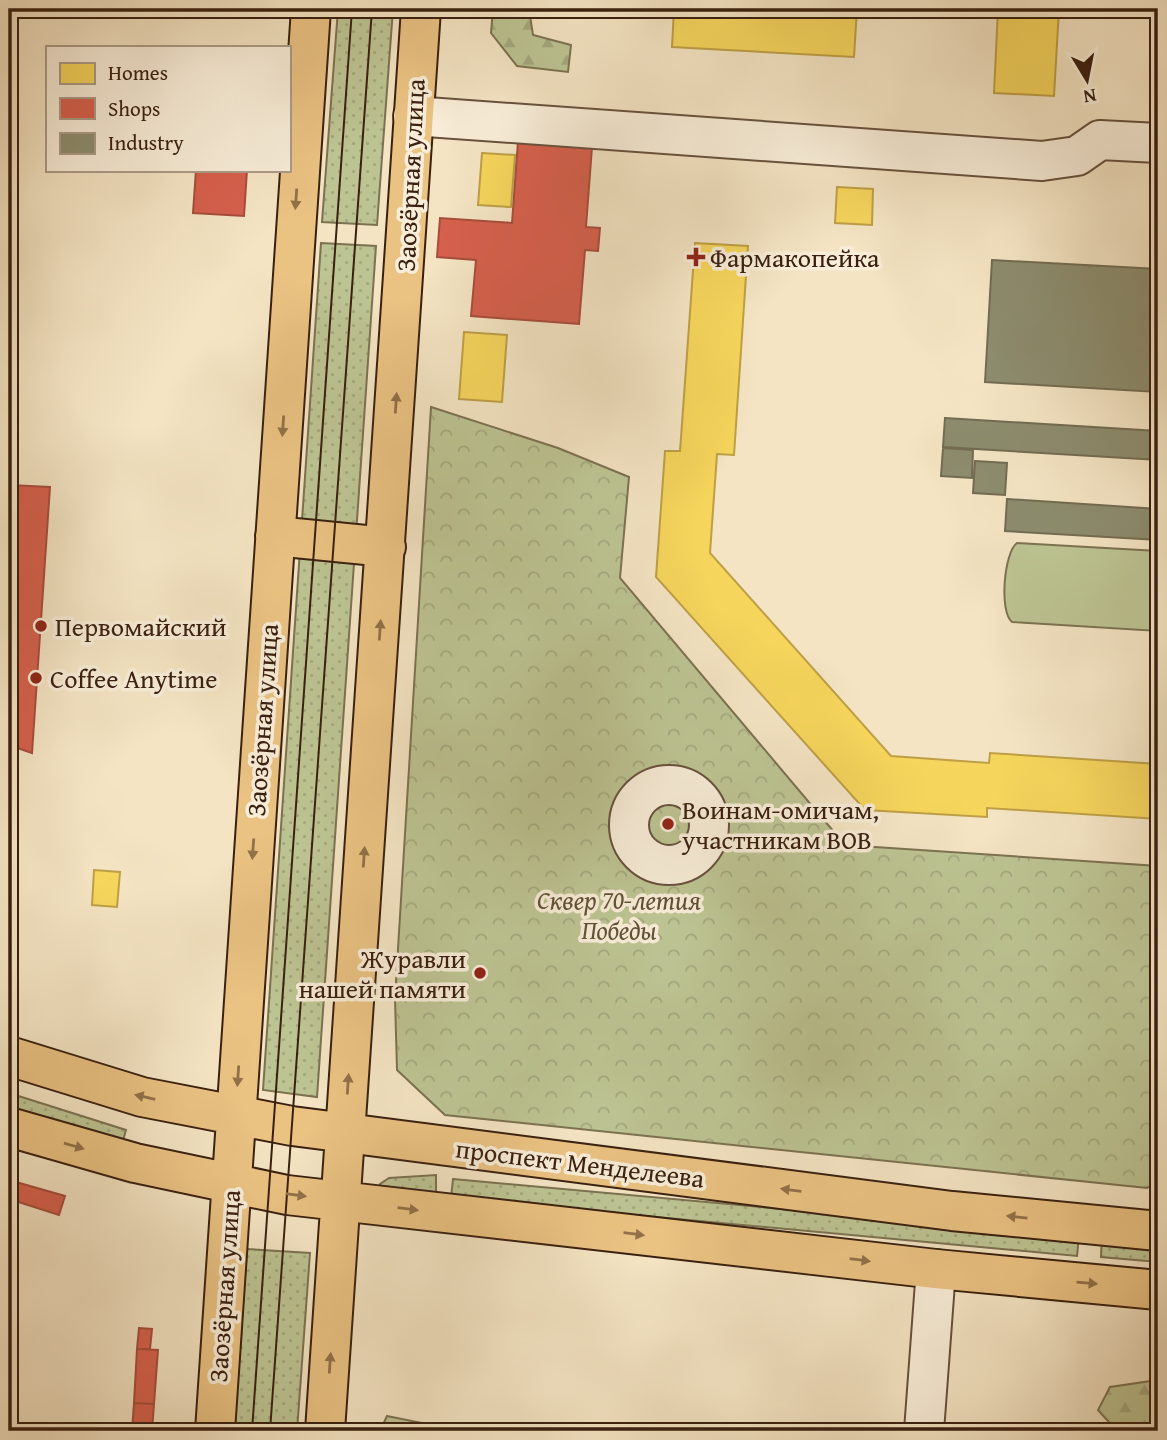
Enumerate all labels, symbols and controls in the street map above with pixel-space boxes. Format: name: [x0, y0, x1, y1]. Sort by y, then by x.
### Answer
legend: [46, 46, 290, 172]
north arrow: [1052, 46, 1122, 116]
text: Homes: [108, 57, 168, 88]
street label: Заозёрная улица: [385, 77, 435, 272]
text: N: [1081, 82, 1099, 112]
text: Shops: [108, 93, 160, 124]
text: Industry: [108, 127, 184, 158]
one-way arrow: [290, 188, 301, 210]
place label: Фармакопейка: [710, 238, 880, 277]
marker: Фармакопейка: [688, 249, 704, 265]
one-way arrow: [391, 392, 402, 414]
one-way arrow: [278, 415, 289, 437]
place label: Первомайский: [55, 607, 226, 646]
marker: Первомайский: [33, 618, 49, 634]
one-way arrow: [375, 619, 386, 641]
street label: Заозёрная улица: [236, 622, 288, 818]
place label: Coffee Anytime: [50, 659, 217, 698]
marker: Coffee Anytime: [28, 670, 44, 686]
place label: Воинам-омичам, участникам ВОВ: [681, 790, 879, 859]
marker: Воинам-омичам, участникам ВОВ: [660, 816, 676, 832]
one-way arrow: [248, 838, 259, 860]
one-way arrow: [359, 846, 370, 868]
park label: Сквер 70-летия Победы: [537, 880, 701, 949]
place label: Журавли нашей памяти: [299, 939, 466, 1008]
marker: Журавли нашей памяти: [472, 965, 488, 981]
one-way arrow: [232, 1065, 243, 1087]
one-way arrow: [343, 1073, 354, 1095]
one-way arrow: [134, 1091, 156, 1102]
street label: проспект Менделеева: [454, 1128, 707, 1198]
one-way arrow: [64, 1141, 86, 1152]
one-way arrow: [780, 1184, 802, 1195]
street label: Заозёрная улица: [198, 1188, 250, 1384]
one-way arrow: [285, 1190, 307, 1201]
one-way arrow: [397, 1203, 419, 1214]
one-way arrow: [1006, 1212, 1028, 1223]
one-way arrow: [623, 1229, 645, 1240]
one-way arrow: [850, 1255, 872, 1266]
one-way arrow: [1076, 1278, 1098, 1289]
one-way arrow: [325, 1352, 336, 1374]

